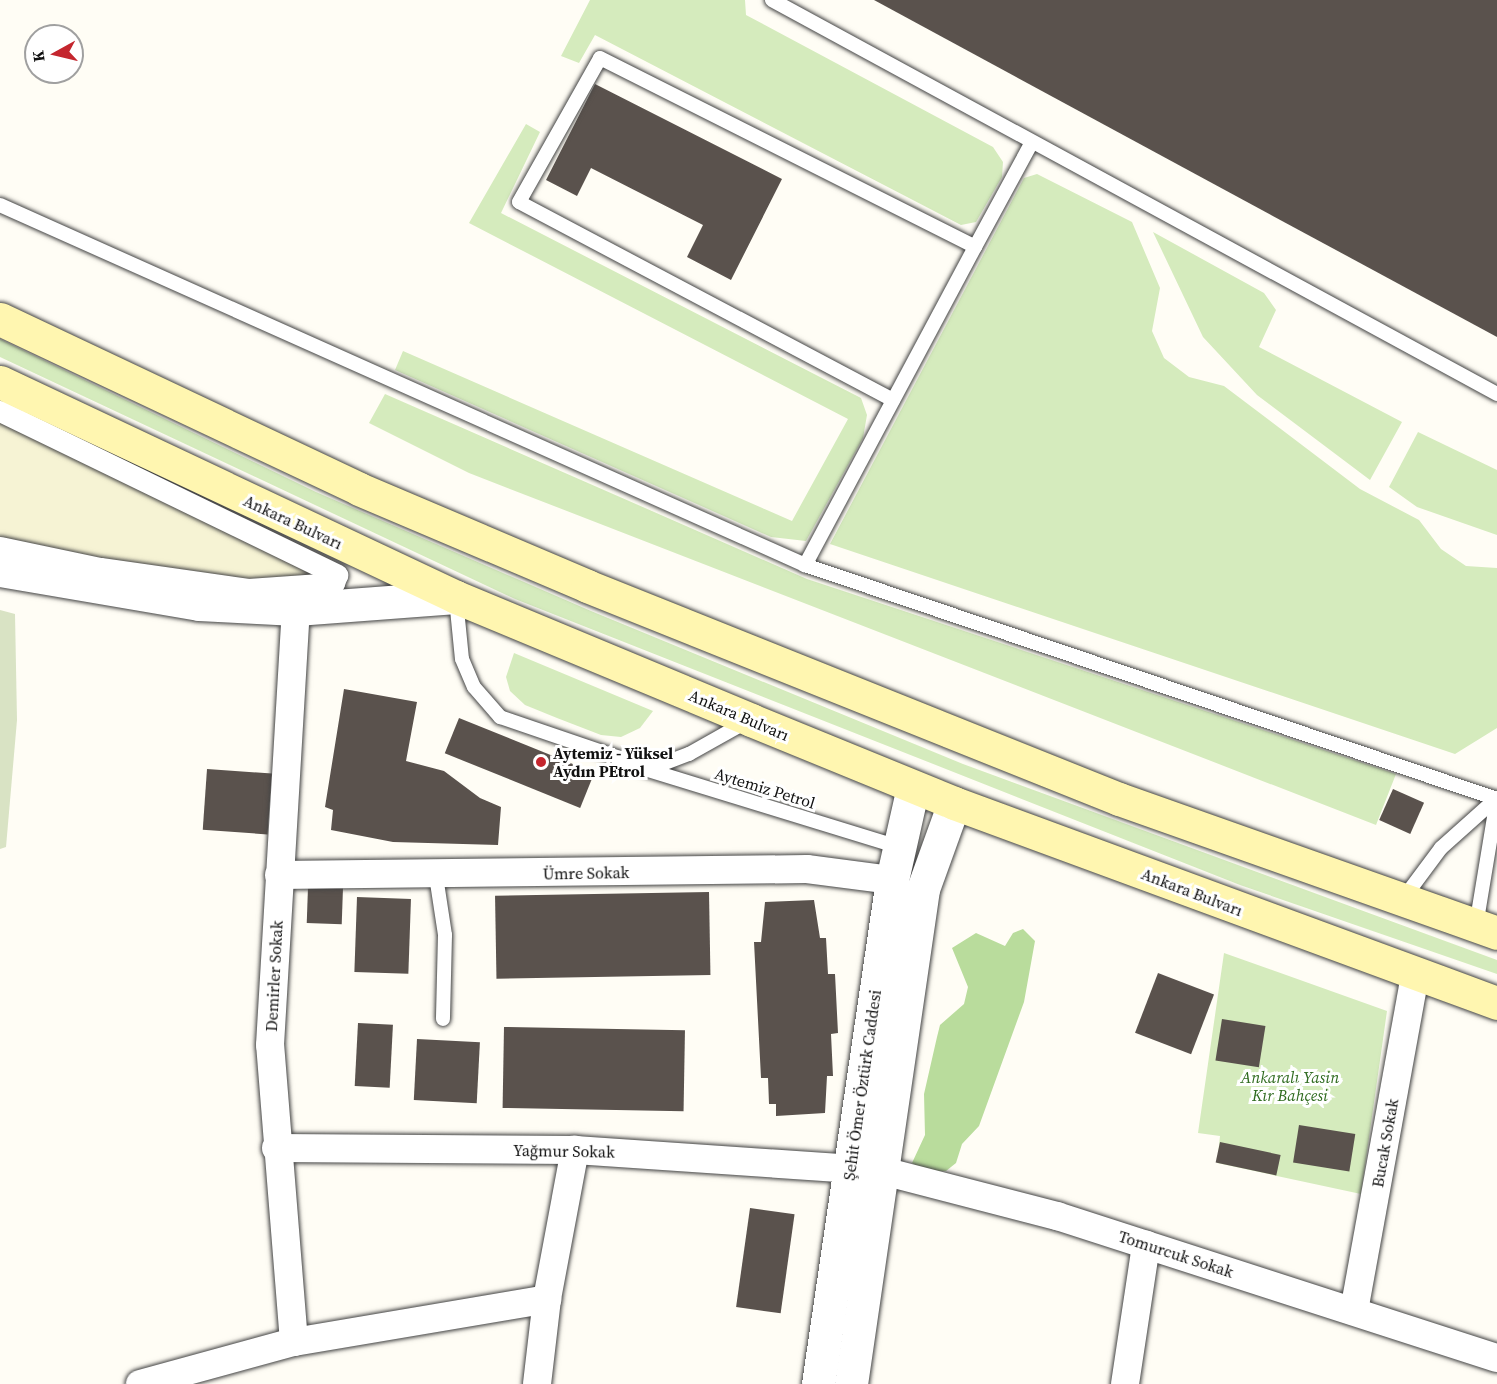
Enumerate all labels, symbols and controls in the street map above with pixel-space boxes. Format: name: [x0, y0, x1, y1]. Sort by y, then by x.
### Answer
north arrow: [24, 24, 84, 84]
text: K: [26, 49, 50, 63]
street label: Ankara Bulvarı: [241, 491, 345, 553]
street label: Ankara Bulvarı: [686, 685, 792, 745]
place label: Aytemiz - Yüksel Aydın PEtrol: [553, 743, 673, 781]
marker: Aytemiz - Yüksel Aydın PEtrol: [534, 755, 548, 769]
street label: Aytemiz Petrol: [712, 764, 818, 812]
street label: Ümre Sokak: [543, 863, 629, 883]
street label: Ankara Bulvarı: [1139, 864, 1245, 920]
street label: Demirler Sokak: [262, 920, 286, 1032]
street label: Şehit Ömer Öztürk Caddesi: [839, 988, 885, 1182]
park label: Ankaralı Yasin Kır Bahçesi: [1241, 1067, 1339, 1105]
street label: Bucak Sokak: [1368, 1097, 1402, 1189]
street label: Yağmur Sokak: [513, 1141, 615, 1161]
street label: Tomurcuk Sokak: [1116, 1226, 1236, 1282]

